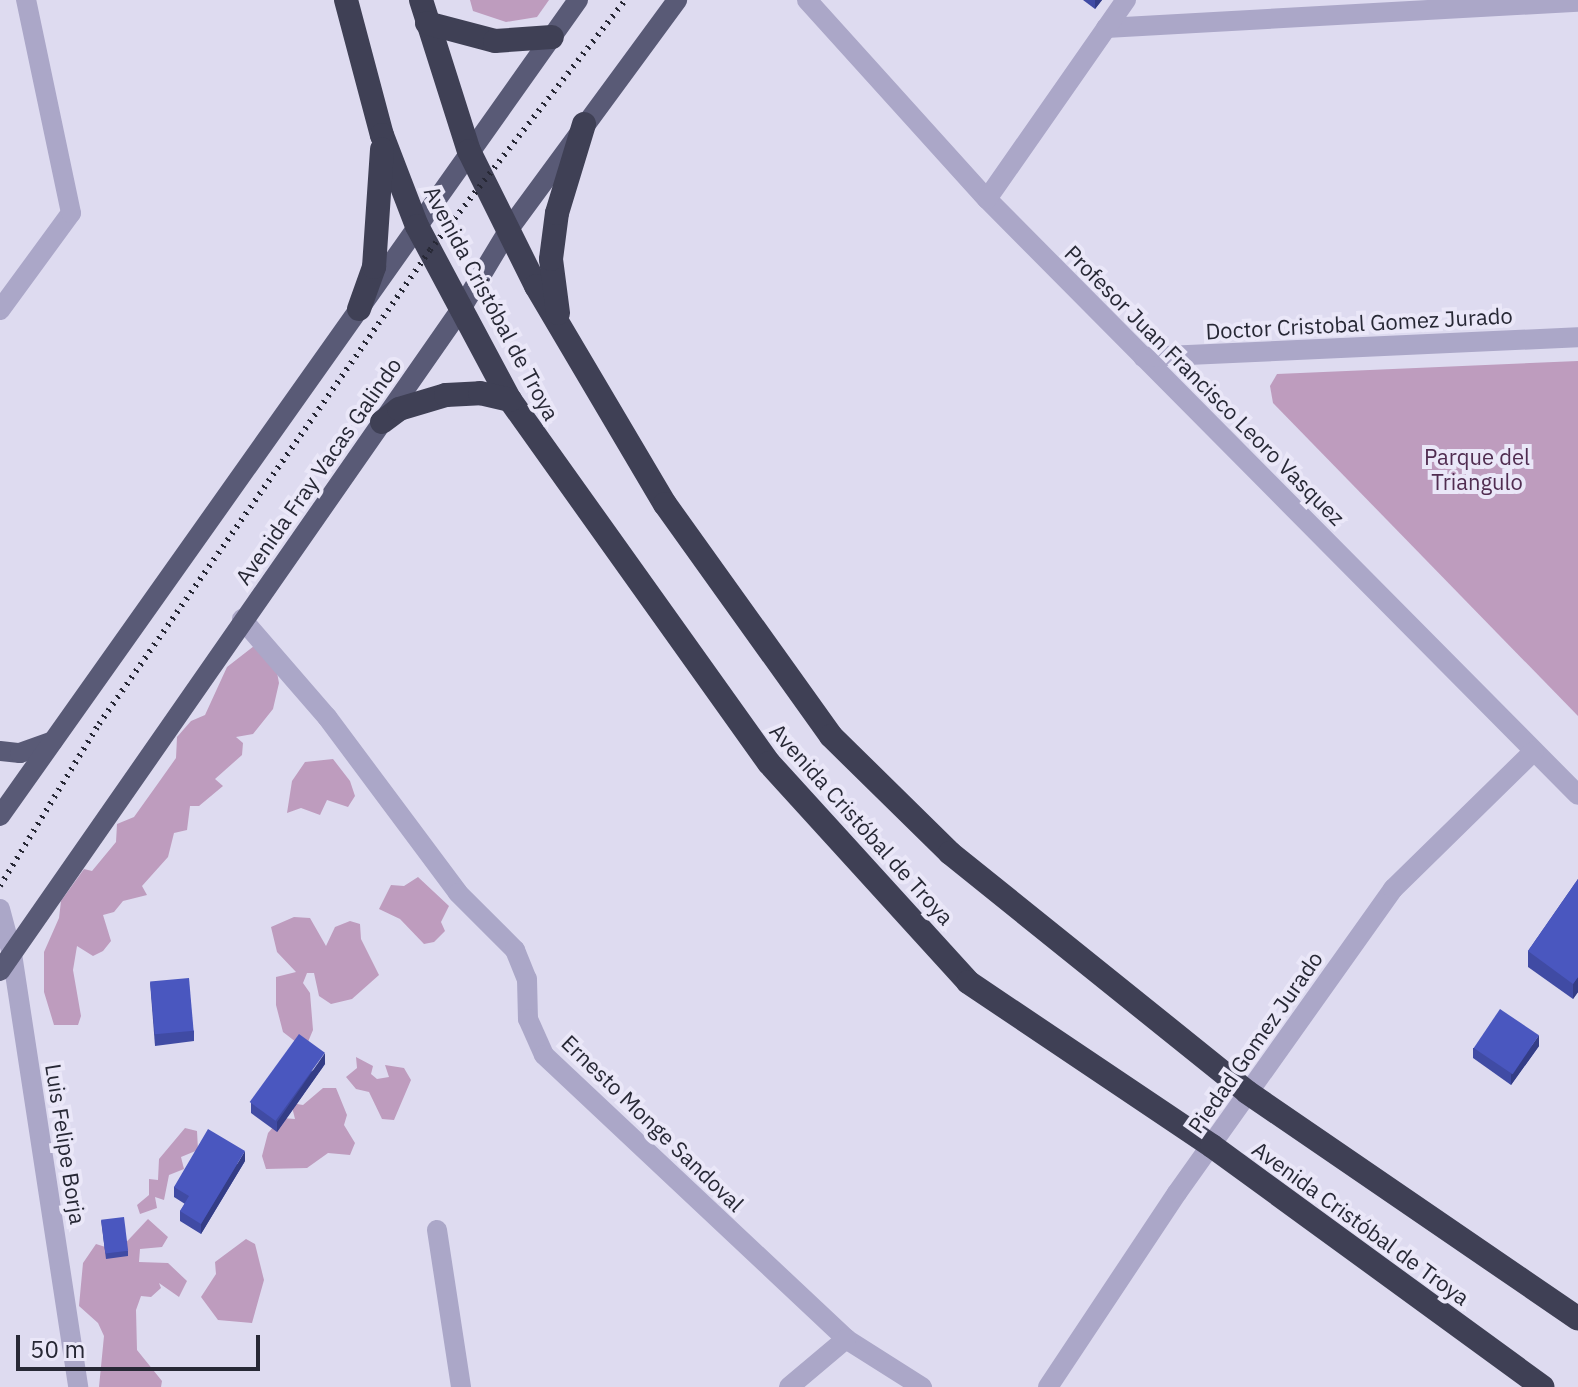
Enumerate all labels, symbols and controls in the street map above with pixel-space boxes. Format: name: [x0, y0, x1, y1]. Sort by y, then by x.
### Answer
street label: Avenida Cristóbal de Troya: [419, 181, 565, 425]
street label: Profesor Juan Francisco Leoro Vasquez: [1060, 240, 1350, 530]
street label: Doctor Cristobal Gomez Jurado: [1205, 302, 1513, 344]
street label: Avenida Fray Vacas Galindo: [229, 352, 407, 590]
park label: Parque del Triangulo: [1424, 443, 1530, 494]
street label: Avenida Cristóbal de Troya: [765, 718, 959, 930]
street label: Piedad Gomez Jurado: [1182, 946, 1328, 1138]
street label: Ernesto Monge Sandoval: [556, 1029, 750, 1217]
street label: Luis Felipe Borja: [40, 1062, 92, 1226]
street label: Avenida Cristóbal de Troya: [1247, 1135, 1475, 1311]
scale bar: [20, 1319, 264, 1369]
text: 50 m: [30, 1333, 85, 1365]

